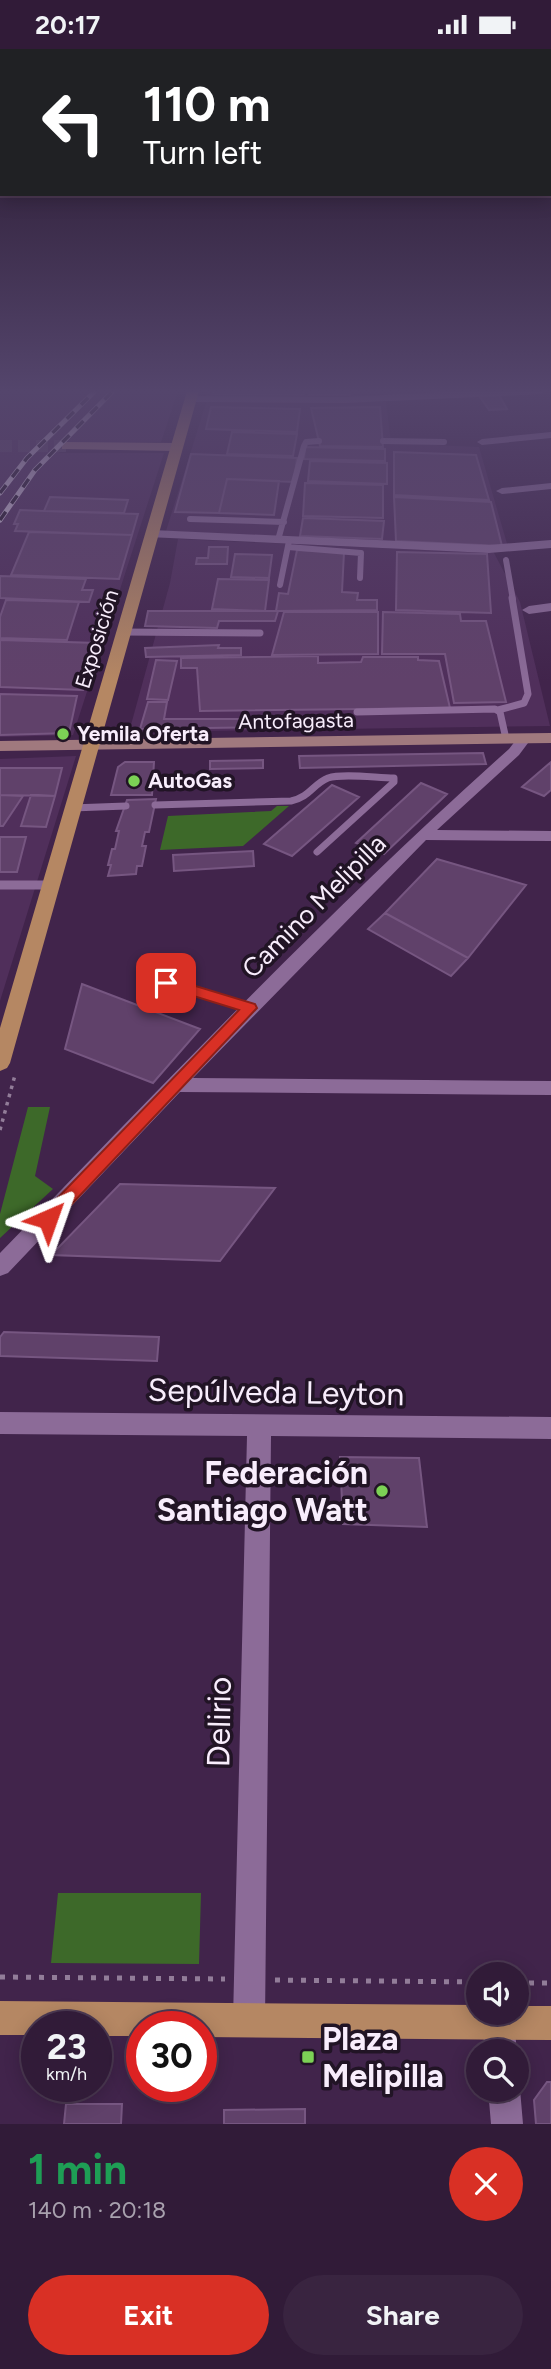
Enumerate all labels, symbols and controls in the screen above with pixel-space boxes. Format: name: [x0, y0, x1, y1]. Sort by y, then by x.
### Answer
text: 20:17: [35, 9, 100, 41]
text: 110 m: [143, 74, 271, 133]
icon: left: [28, 77, 119, 168]
text: Turn left: [143, 134, 262, 172]
street label: Exposición: [70, 587, 123, 691]
street label: Antofagasta: [238, 707, 354, 734]
place label: Yemila Oferta: [77, 721, 209, 746]
marker: Yemila Oferta: [55, 726, 71, 742]
place label: AutoGas: [148, 768, 232, 793]
marker: AutoGas: [126, 773, 142, 789]
street label: Camino Melipilla: [235, 827, 393, 985]
pin: [136, 953, 196, 1013]
icon: arrive: [147, 964, 185, 1002]
position arrow: [11, 1182, 85, 1256]
street label: Sepúlveda Leyton: [147, 1371, 405, 1413]
place label: Federación Santiago Watt: [157, 1454, 368, 1529]
marker: Federación Santiago Watt: [374, 1483, 390, 1499]
street label: Delirio: [199, 1676, 239, 1768]
map controls: [466, 1962, 529, 2102]
button: sound: [466, 1962, 529, 2025]
speed limit sign: 30: [126, 2011, 217, 2102]
place label: Plaza Melipilla: [322, 2020, 444, 2095]
text: 23: [47, 2026, 86, 2068]
button: search: [466, 2039, 529, 2102]
marker: Plaza Melipilla: [300, 2049, 316, 2065]
text: km/h: [46, 2063, 87, 2085]
text: 1 min: [28, 2144, 127, 2195]
button: close: [449, 2147, 523, 2221]
text: 140 m · 20:18: [28, 2196, 166, 2224]
button: Exit: [28, 2275, 269, 2355]
button: Share: [283, 2275, 523, 2355]

